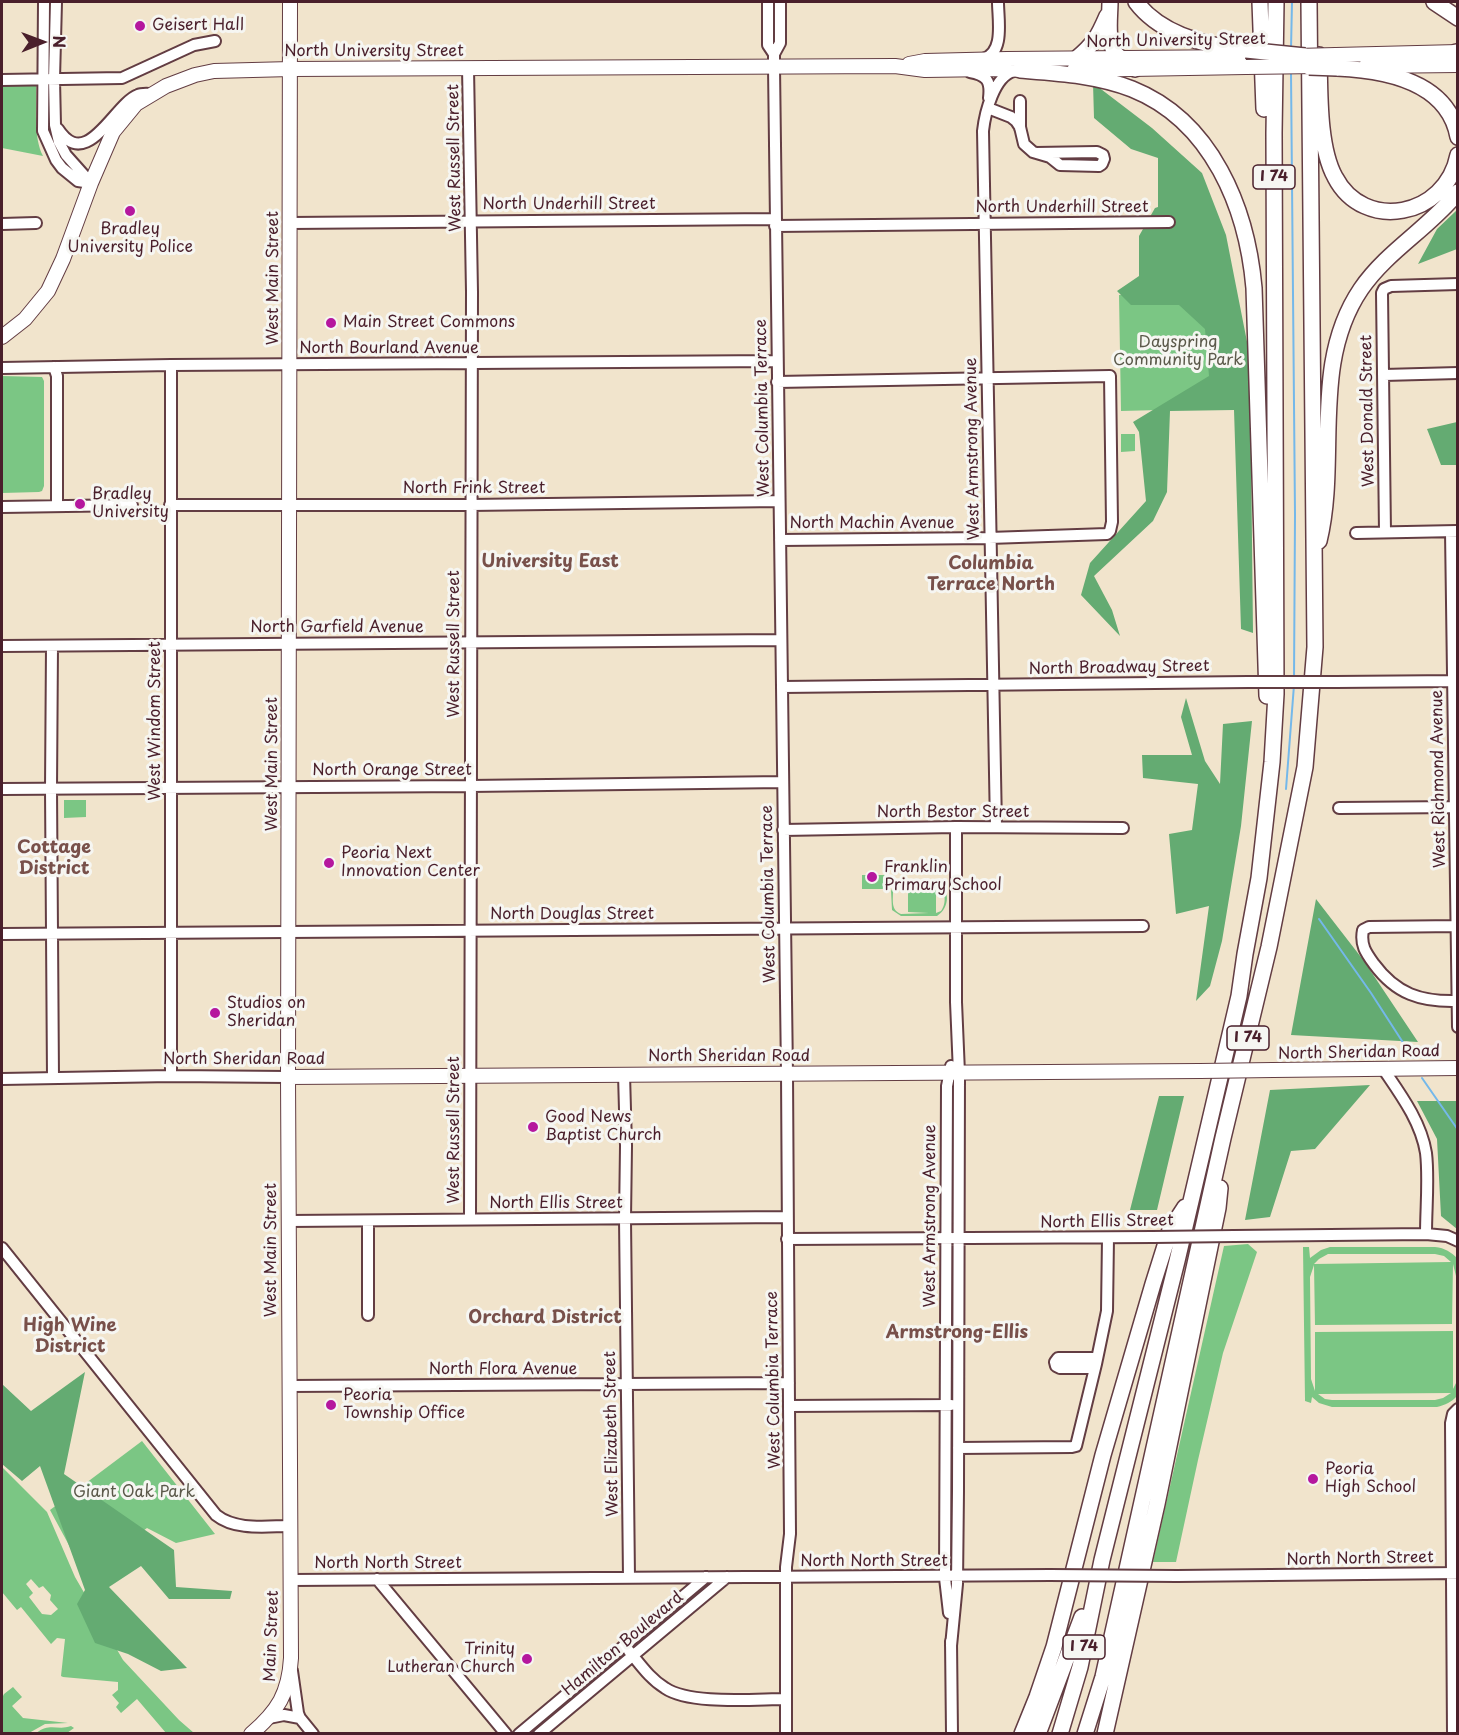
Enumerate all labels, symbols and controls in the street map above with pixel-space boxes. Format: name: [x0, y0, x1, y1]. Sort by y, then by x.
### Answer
north arrow: [12, 12, 72, 72]
place label: Geisert Hall: [152, 16, 244, 36]
marker: Geisert Hall: [133, 19, 147, 33]
street label: North University Street: [1086, 30, 1266, 52]
text: N: [48, 35, 72, 48]
street label: North University Street: [284, 42, 464, 62]
street label: West Russell Street: [444, 84, 466, 232]
road number: I 74: [1253, 165, 1295, 189]
street label: North Underhill Street: [483, 195, 655, 215]
street label: North Underhill Street: [976, 198, 1148, 218]
marker: Bradley University Police: [123, 204, 137, 218]
street label: West Main Street: [264, 211, 284, 345]
place label: Bradley University Police: [67, 220, 193, 258]
place label: Main Street Commons: [343, 313, 515, 333]
marker: Main Street Commons: [324, 316, 338, 330]
street label: West Columbia Terrace: [752, 319, 774, 497]
park label: Dayspring Community Park: [1113, 333, 1243, 371]
street label: West Donald Street: [1357, 335, 1379, 487]
street label: North Bourland Avenue: [299, 339, 479, 359]
street label: West Armstrong Avenue: [962, 357, 984, 541]
street label: North Frink Street: [403, 479, 545, 499]
place label: Bradley University: [92, 485, 169, 523]
marker: Bradley University: [73, 497, 87, 511]
street label: North Machin Avenue: [789, 514, 955, 534]
district label: University East: [481, 551, 619, 573]
district label: Columbia Terrace North: [927, 553, 1055, 596]
street label: West Russell Street: [445, 570, 465, 718]
street label: North Garfield Avenue: [250, 618, 424, 638]
street label: West Windom Street: [146, 641, 166, 801]
street label: North Broadway Street: [1028, 657, 1210, 679]
street label: West Richmond Avenue: [1428, 690, 1450, 868]
street label: West Main Street: [263, 697, 283, 831]
street label: North Orange Street: [312, 761, 472, 781]
street label: North Bestor Street: [877, 803, 1029, 823]
street label: West Columbia Terrace: [758, 805, 780, 983]
district label: Cottage District: [17, 837, 91, 880]
place label: Peoria Next Innovation Center: [341, 844, 480, 882]
marker: Peoria Next Innovation Center: [322, 856, 336, 870]
place label: Franklin Primary School: [884, 858, 1002, 896]
marker: Franklin Primary School: [865, 870, 879, 884]
street label: North Douglas Street: [490, 905, 654, 925]
place label: Studios on Sheridan: [227, 994, 306, 1032]
marker: Studios on Sheridan: [208, 1006, 222, 1020]
road number: I 74: [1227, 1026, 1269, 1050]
street label: North Sheridan Road: [1278, 1042, 1440, 1064]
street label: North Sheridan Road: [648, 1047, 810, 1067]
street label: North Sheridan Road: [163, 1050, 325, 1070]
street label: West Russell Street: [445, 1056, 465, 1204]
place label: Good News Baptist Church: [545, 1108, 662, 1146]
marker: Good News Baptist Church: [526, 1120, 540, 1134]
street label: West Armstrong Avenue: [921, 1125, 941, 1307]
street label: West Main Street: [262, 1183, 282, 1317]
street label: North Ellis Street: [489, 1194, 623, 1214]
street label: North Ellis Street: [1040, 1211, 1174, 1233]
street label: West Columbia Terrace: [763, 1291, 785, 1469]
district label: Orchard District: [468, 1307, 622, 1329]
district label: High Wine District: [23, 1315, 117, 1358]
district label: Armstrong-Ellis: [886, 1322, 1028, 1344]
street label: West Elizabeth Street: [601, 1351, 623, 1517]
street label: North Flora Avenue: [429, 1360, 577, 1380]
place label: Peoria Township Office: [343, 1386, 465, 1424]
marker: Peoria Township Office: [324, 1398, 338, 1412]
place label: Peoria High School: [1325, 1460, 1416, 1498]
marker: Peoria High School: [1306, 1472, 1320, 1486]
park label: Giant Oak Park: [73, 1483, 195, 1503]
street label: North North Street: [1286, 1548, 1434, 1570]
street label: North North Street: [800, 1552, 948, 1572]
street label: North North Street: [314, 1554, 462, 1574]
street label: Hamilton Boulevard: [559, 1588, 687, 1700]
street label: Main Street: [261, 1590, 283, 1682]
road number: I 74: [1063, 1635, 1105, 1659]
place label: Trinity Lutheran Church: [387, 1640, 515, 1678]
marker: Trinity Lutheran Church: [520, 1652, 534, 1666]

